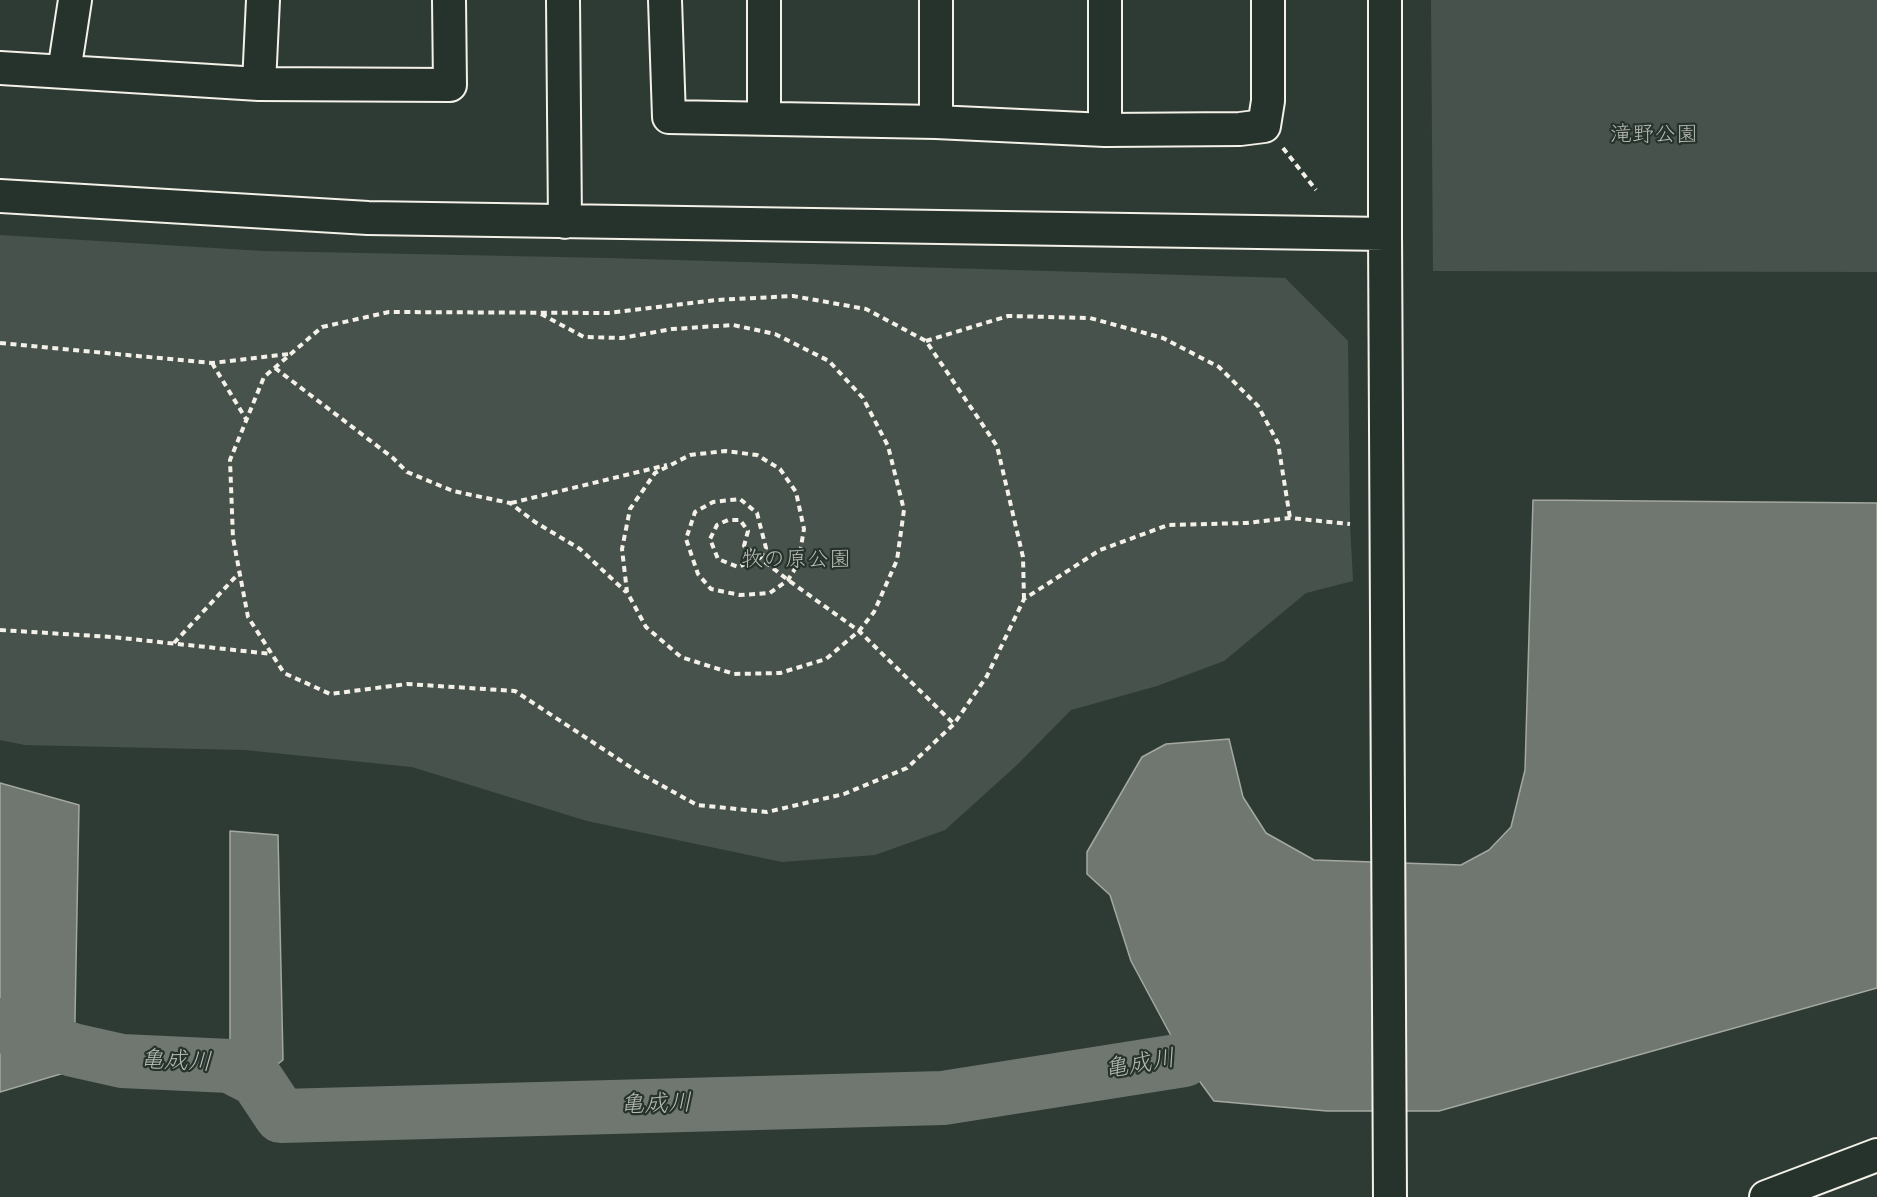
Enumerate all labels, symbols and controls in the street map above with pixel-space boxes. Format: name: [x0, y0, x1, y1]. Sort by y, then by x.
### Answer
park label: 滝野公園: [1610, 123, 1698, 149]
park label: 牧の原公園: [741, 548, 851, 574]
water label: 亀成川: [1102, 1046, 1178, 1086]
water label: 亀成川: [140, 1047, 212, 1079]
water label: 亀成川: [620, 1090, 692, 1122]

